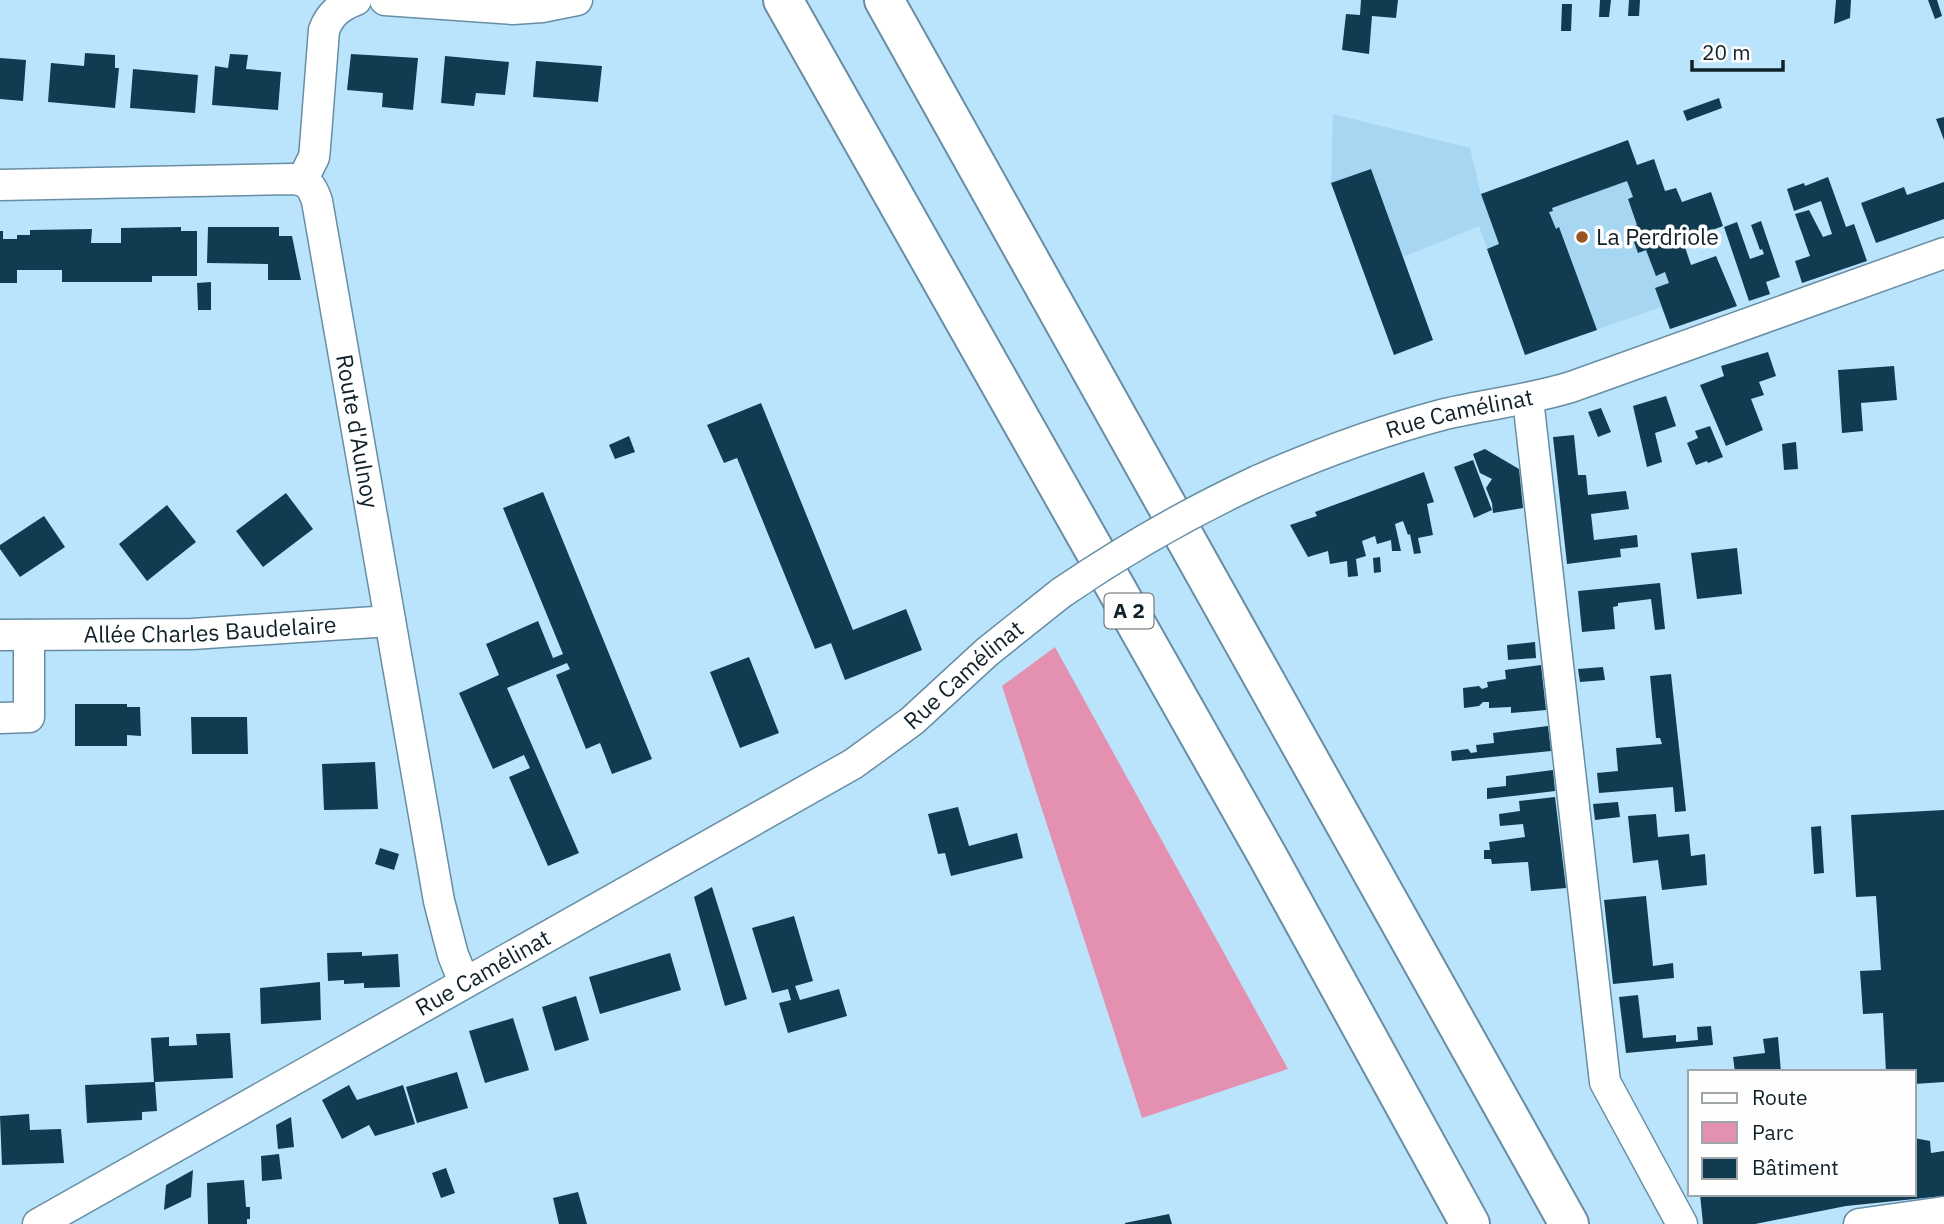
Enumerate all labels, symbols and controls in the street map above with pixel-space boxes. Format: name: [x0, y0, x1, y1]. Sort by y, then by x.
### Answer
scale bar: [1692, 28, 1783, 72]
text: 20 m: [1702, 38, 1751, 66]
place label: La Perdriole: [1596, 221, 1719, 251]
marker: La Perdriole: [1574, 229, 1590, 245]
street label: Route d'Aulnoy: [330, 352, 386, 511]
street label: Rue Camélinat: [1381, 381, 1536, 444]
road number: A 2: [1104, 594, 1154, 628]
street label: Allée Charles Baudelaire: [83, 609, 337, 649]
street label: Rue Camélinat: [897, 613, 1029, 736]
street label: Rue Camélinat: [410, 922, 556, 1022]
legend: [1688, 1070, 1916, 1196]
text: Route: [1752, 1083, 1808, 1111]
text: Parc: [1752, 1118, 1794, 1146]
text: Bâtiment: [1752, 1153, 1839, 1181]

